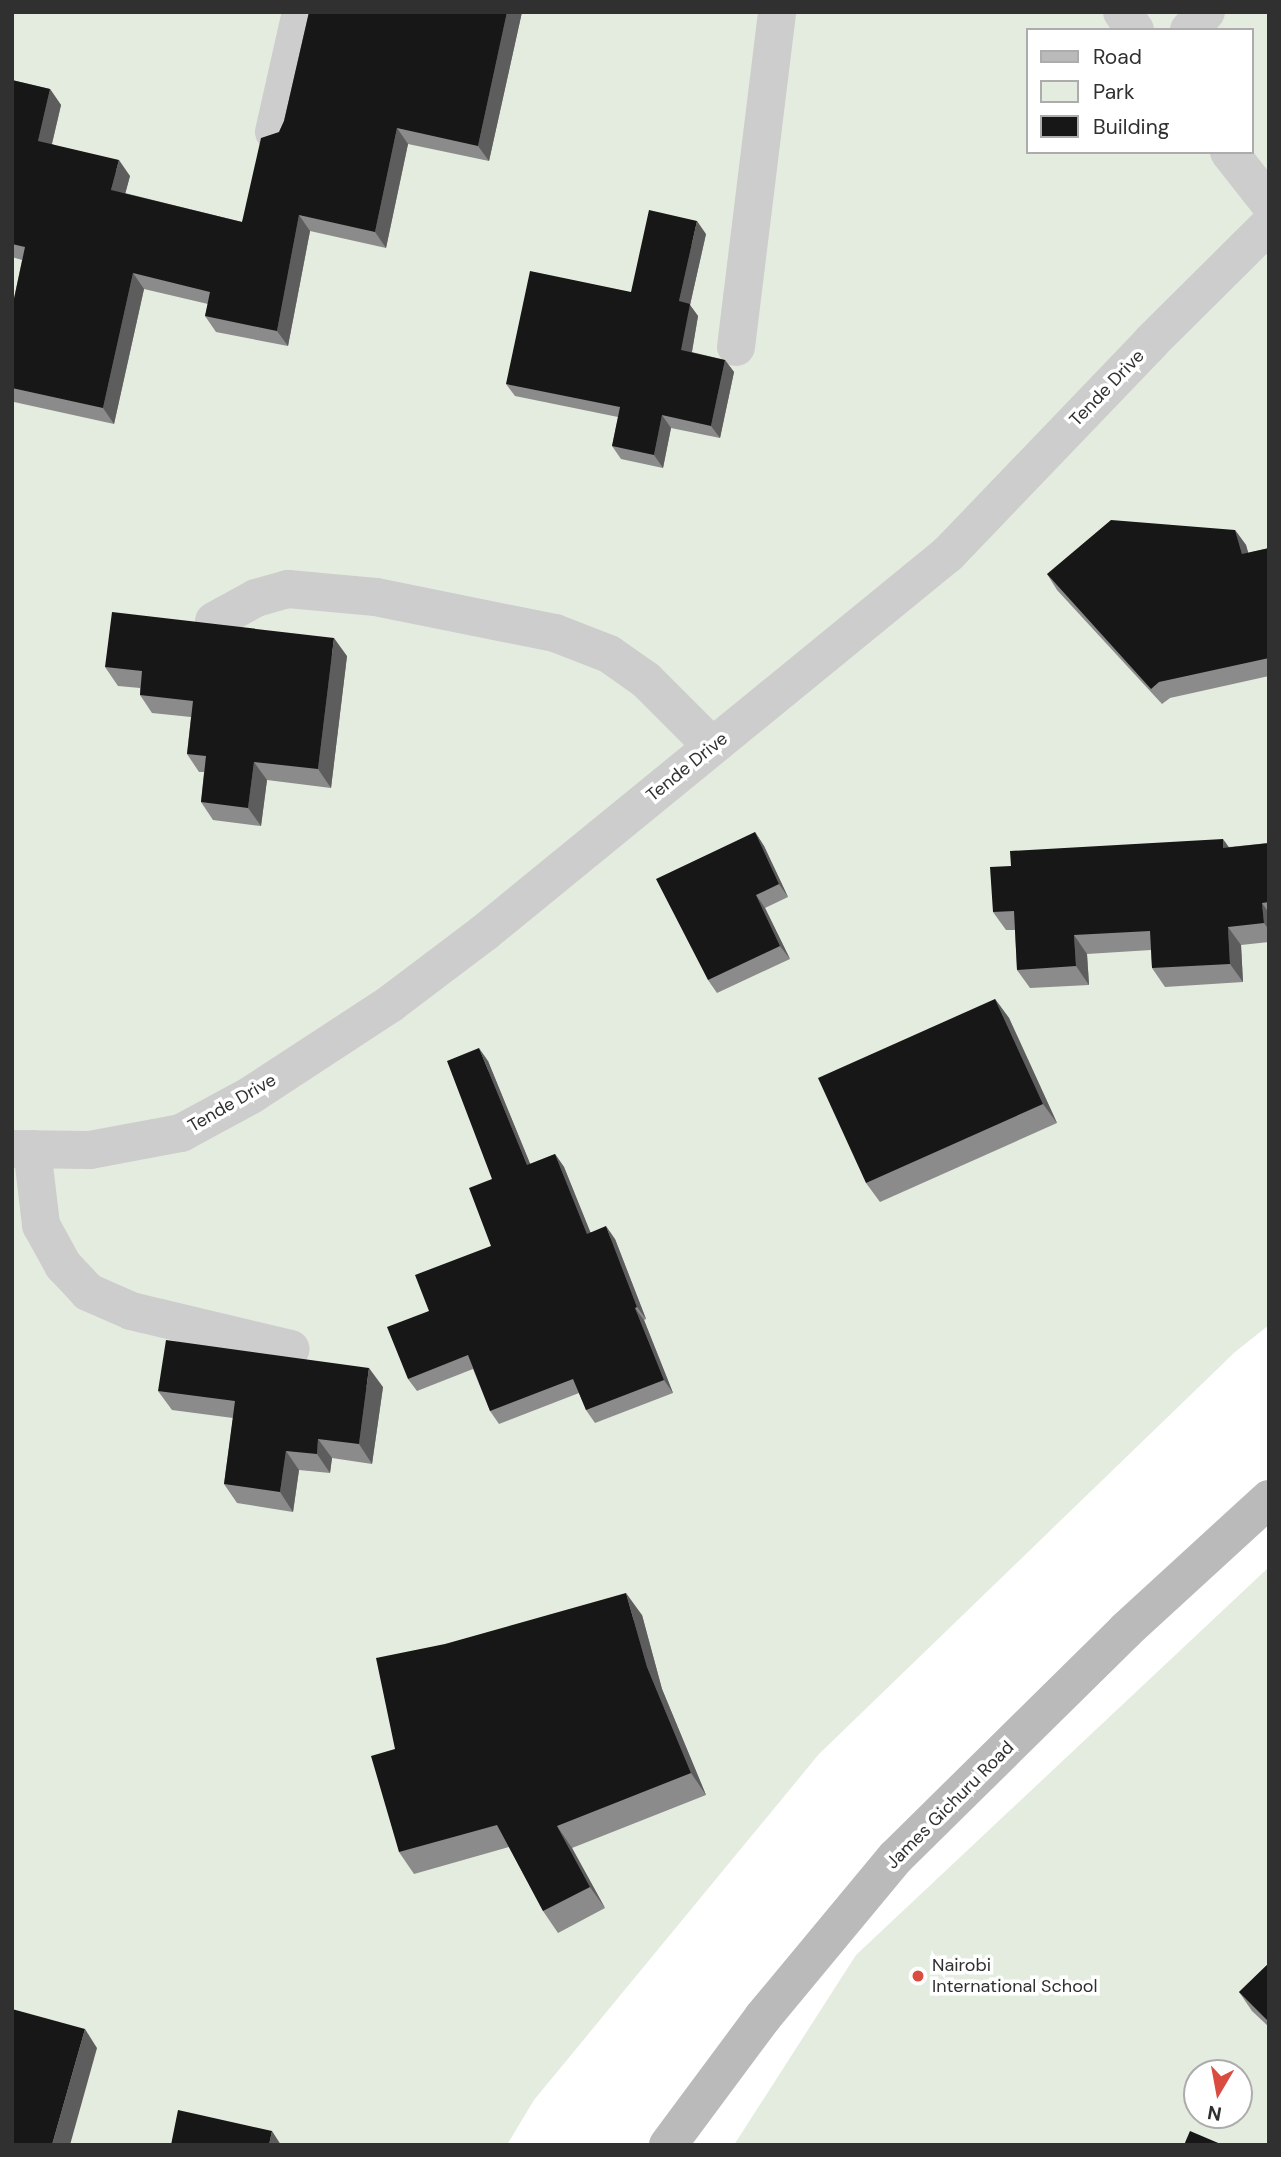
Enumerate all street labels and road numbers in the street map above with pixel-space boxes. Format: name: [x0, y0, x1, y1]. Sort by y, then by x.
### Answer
street label: Tende Drive: [1065, 345, 1149, 431]
street label: Tende Drive: [642, 728, 732, 806]
street label: Tende Drive: [184, 1069, 280, 1137]
street label: James Gichuru Road: [882, 1737, 1018, 1873]

